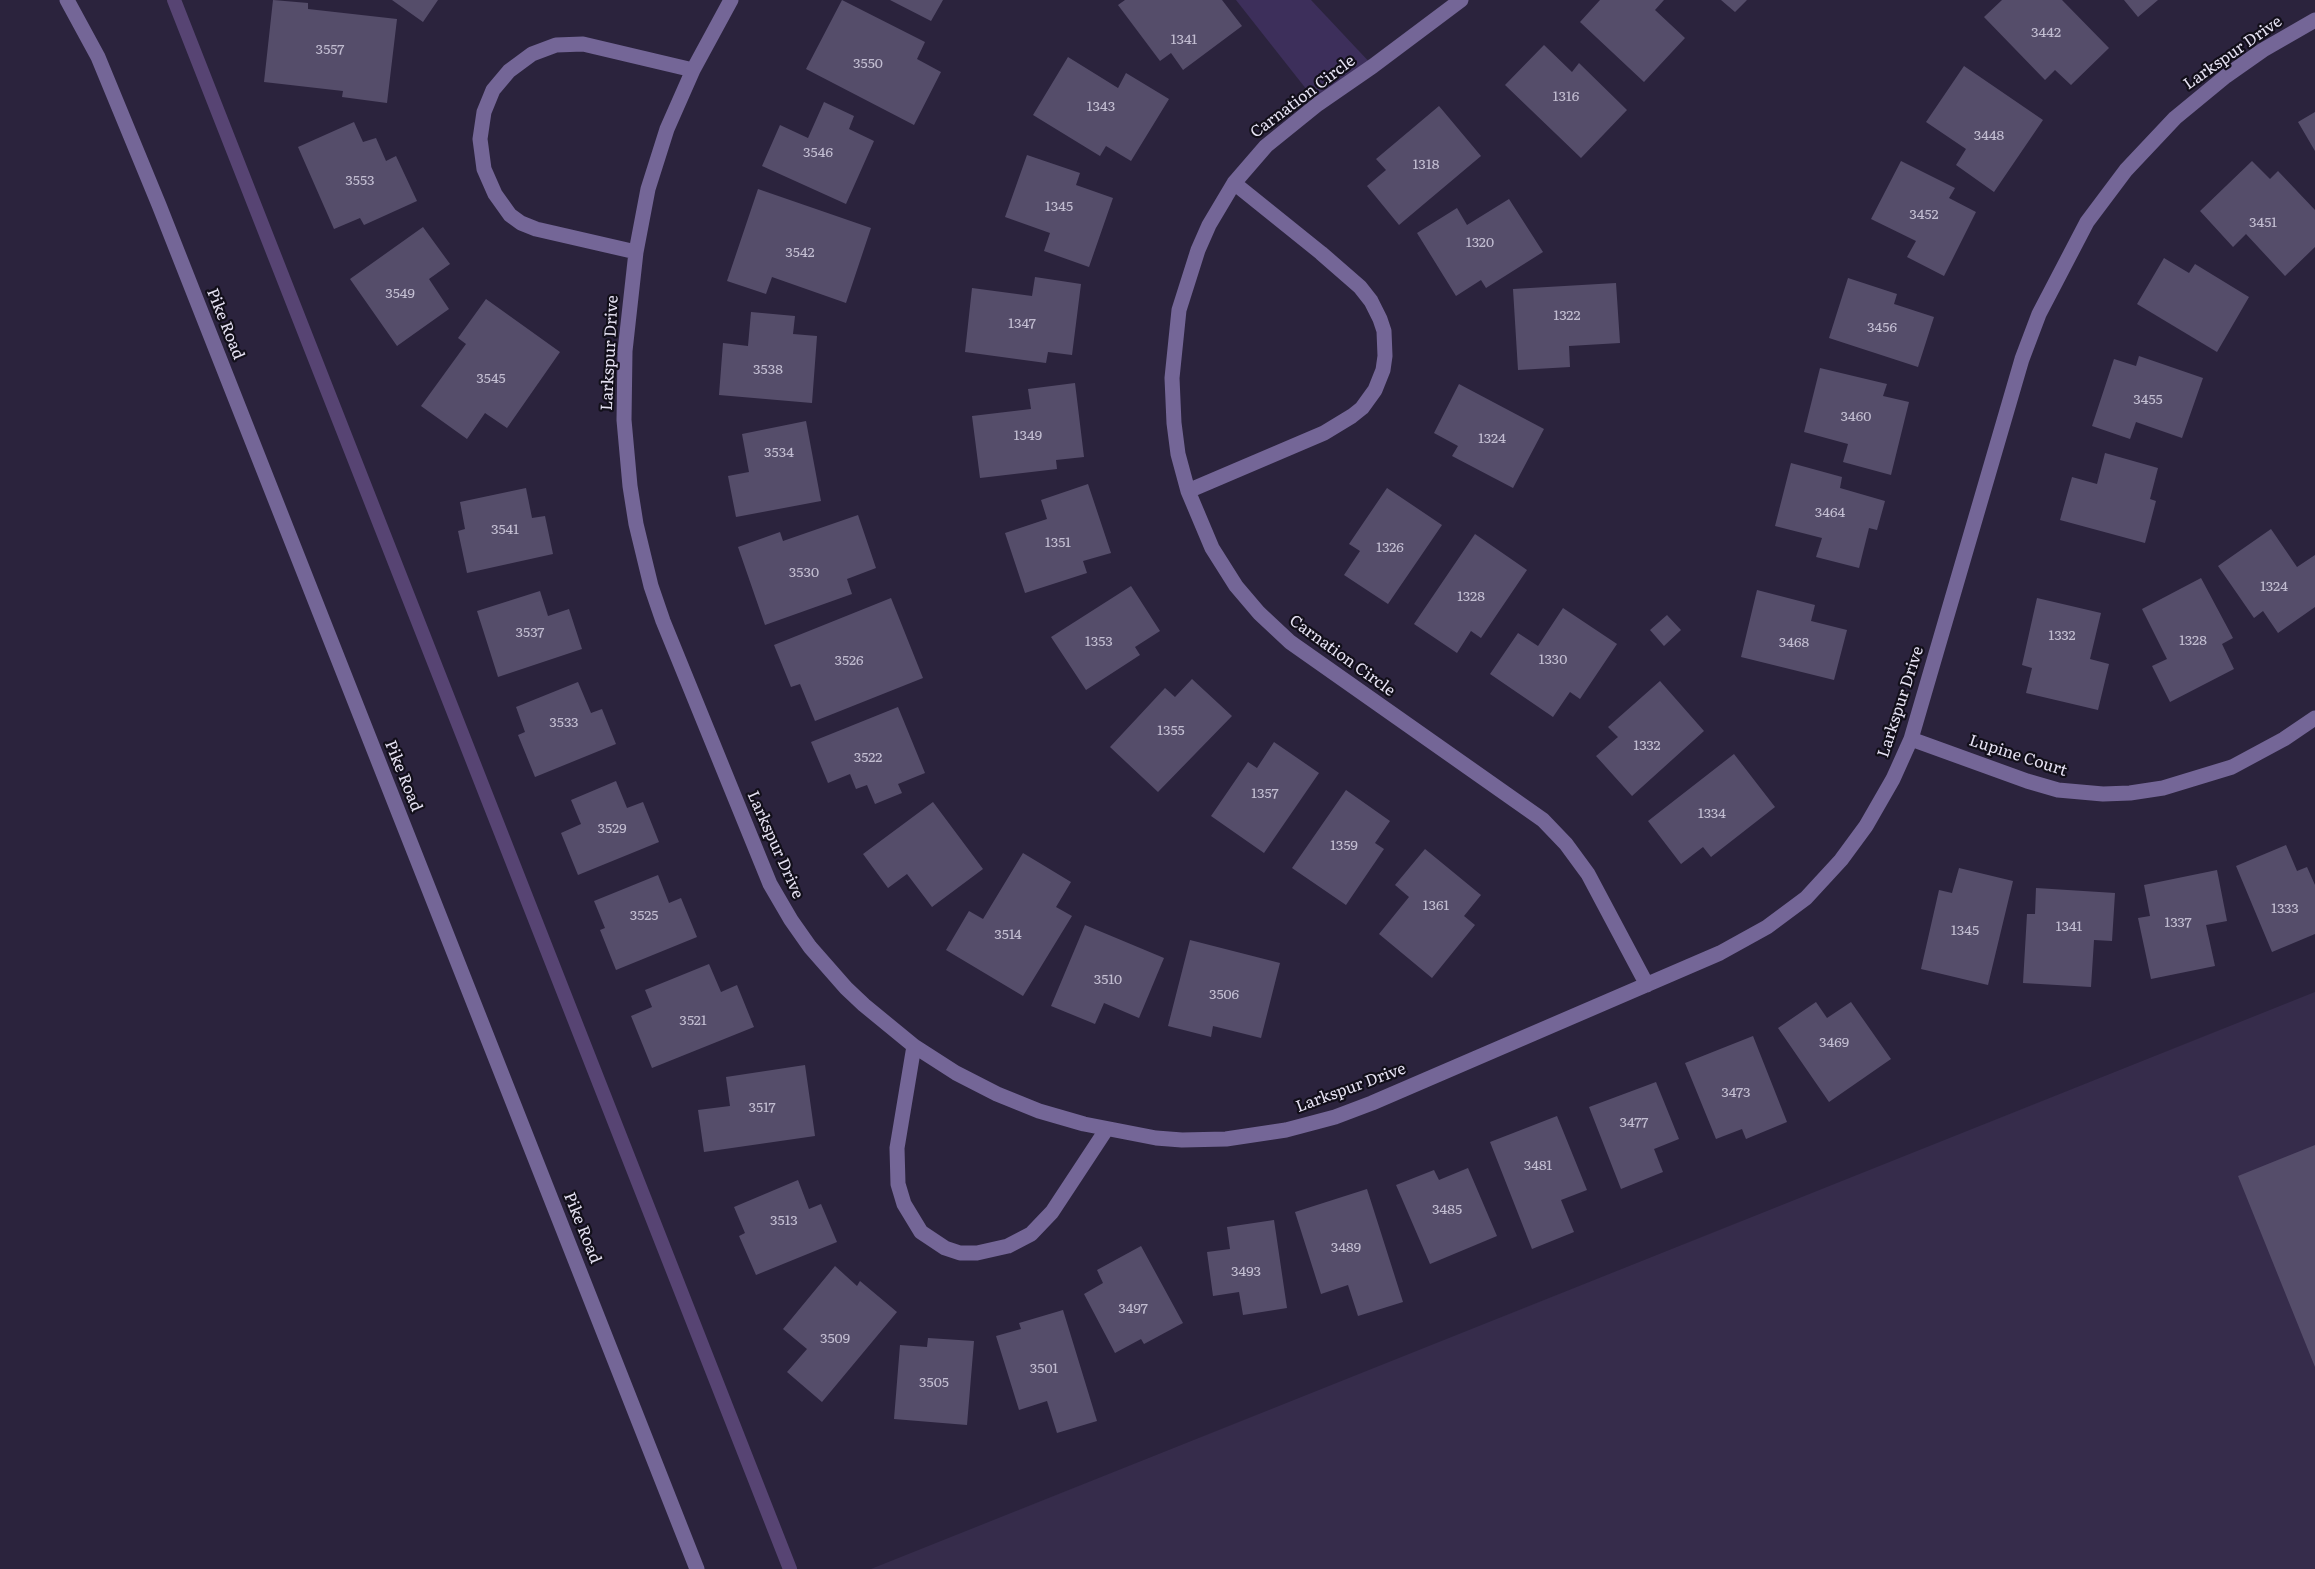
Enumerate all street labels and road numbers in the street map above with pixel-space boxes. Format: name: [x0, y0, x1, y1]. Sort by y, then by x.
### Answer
street label: Larkspur Drive: [2180, 12, 2286, 94]
street label: Carnation Circle: [1247, 51, 1359, 143]
street label: Pike Road: [202, 286, 248, 362]
street label: Larkspur Drive: [597, 295, 623, 411]
street label: Carnation Circle: [1285, 611, 1399, 701]
street label: Larkspur Drive: [1874, 644, 1928, 760]
street label: Lupine Court: [1967, 731, 2069, 781]
street label: Pike Road: [380, 738, 426, 814]
street label: Larkspur Drive: [743, 788, 807, 902]
street label: Larkspur Drive: [1293, 1059, 1409, 1117]
street label: Pike Road: [559, 1190, 605, 1266]

